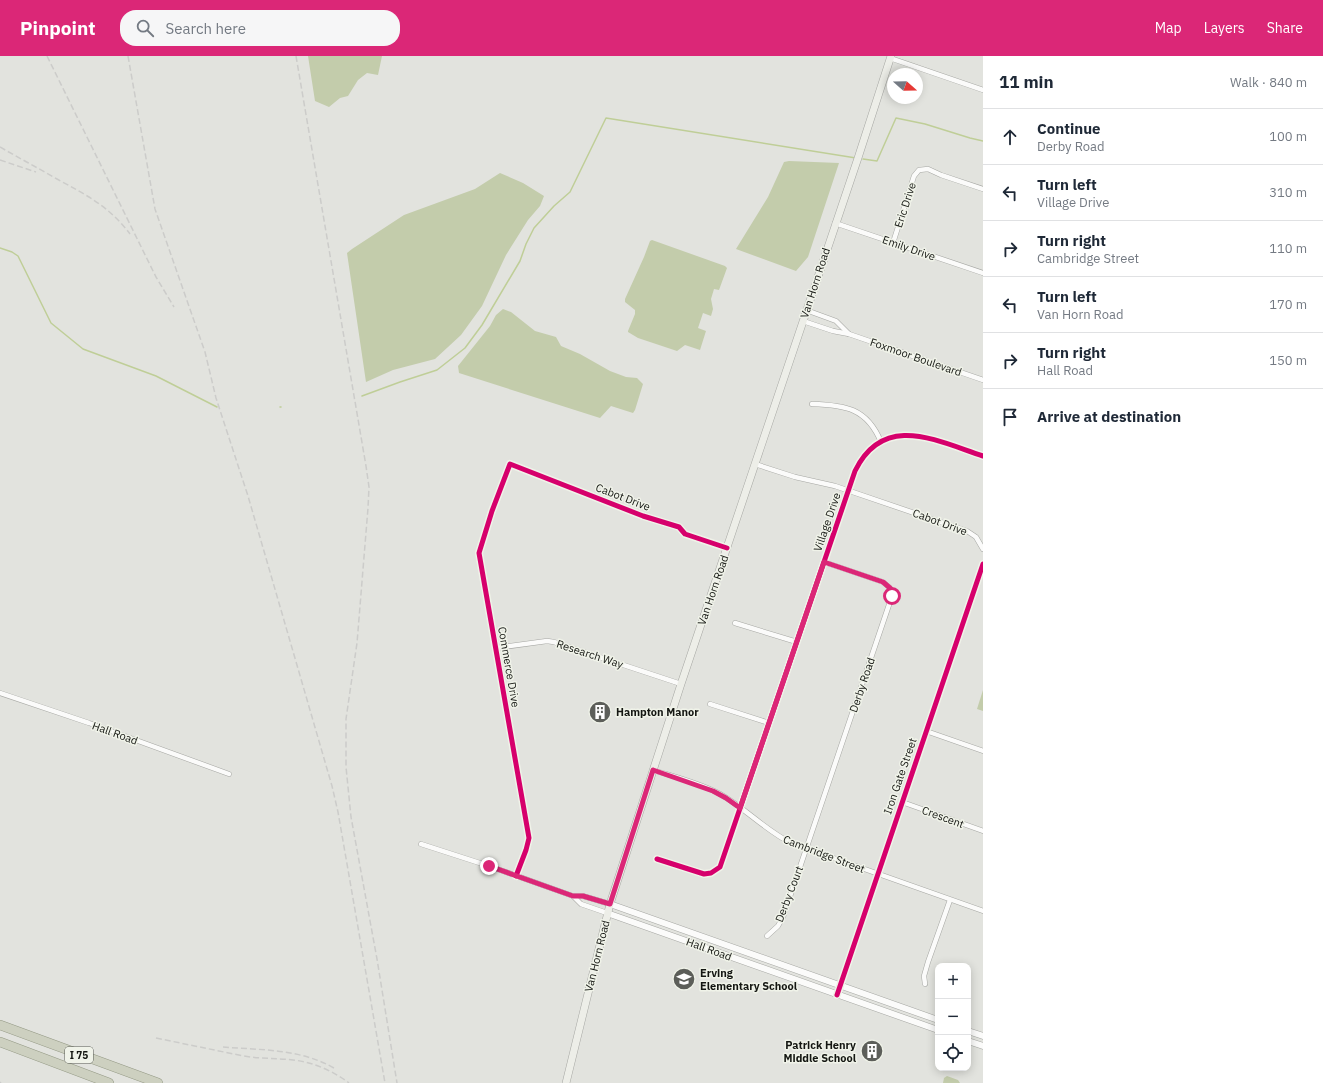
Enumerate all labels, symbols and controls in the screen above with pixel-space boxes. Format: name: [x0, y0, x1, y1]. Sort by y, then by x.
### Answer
search box: [120, 10, 400, 46]
text: Pinpoint: [20, 16, 96, 40]
icon: search: [134, 17, 156, 39]
text: Search here: [166, 19, 246, 38]
text: Map: [1155, 19, 1182, 37]
text: Layers: [1204, 19, 1245, 37]
text: Share: [1267, 19, 1303, 37]
north arrow: [887, 68, 923, 104]
text: 11 min: [999, 71, 1054, 93]
text: Walk · 840 m: [1230, 74, 1307, 91]
text: Continue: [1037, 119, 1101, 138]
icon: ahead: [999, 126, 1021, 148]
text: 100 m: [1269, 128, 1307, 145]
text: Derby Road: [1037, 138, 1105, 155]
text: Turn left: [1037, 175, 1097, 194]
street label: Eric Drive: [891, 181, 919, 229]
icon: left: [999, 182, 1021, 204]
text: 310 m: [1269, 184, 1307, 201]
text: Village Drive: [1037, 194, 1109, 211]
text: Turn right: [1037, 231, 1106, 250]
street label: Emily Drive: [881, 232, 937, 264]
icon: right: [999, 238, 1021, 260]
text: 110 m: [1269, 240, 1307, 257]
street label: Van Horn Road: [797, 246, 833, 320]
text: Cambridge Street: [1037, 250, 1139, 267]
text: Turn left: [1037, 287, 1097, 306]
icon: left: [999, 294, 1021, 316]
text: 170 m: [1269, 296, 1307, 313]
text: Van Horn Road: [1037, 306, 1124, 323]
street label: Foxmoor Boulevard: [868, 335, 964, 379]
text: Turn right: [1037, 343, 1106, 362]
icon: right: [999, 350, 1021, 372]
text: 150 m: [1269, 352, 1307, 369]
text: Hall Road: [1037, 362, 1093, 379]
icon: arrive: [999, 406, 1021, 428]
text: Arrive at destination: [1037, 407, 1181, 426]
street label: Cabot Drive: [594, 480, 652, 514]
street label: Village Drive: [810, 491, 844, 553]
street label: Cabot Drive: [911, 506, 969, 538]
street label: Van Horn Road: [694, 553, 732, 627]
route start: [883, 587, 901, 605]
street label: Commerce Drive: [495, 625, 523, 709]
street label: Research Way: [555, 637, 626, 672]
street label: Derby Road: [846, 656, 878, 714]
building icon: Hampton Manor: [587, 699, 613, 725]
place label: Hampton Manor: [616, 705, 699, 719]
street label: Hall Road: [90, 718, 140, 748]
street label: Iron Gate Street: [880, 736, 920, 816]
street label: Crescent: [920, 803, 966, 831]
street label: Cambridge Street: [781, 832, 867, 876]
route end: [480, 857, 498, 875]
street label: Derby Court: [772, 864, 806, 924]
street label: Van Horn Road: [581, 919, 613, 993]
street label: Hall Road: [684, 934, 734, 964]
map controls: [935, 963, 971, 1071]
button: +: [935, 963, 971, 999]
school or university icon: Erving Elementary School: [671, 966, 697, 992]
place label: Erving Elementary School: [700, 966, 798, 993]
button: −: [935, 999, 971, 1035]
button: locate: [935, 1035, 971, 1071]
place label: Patrick Henry Middle School: [784, 1038, 857, 1065]
building icon: Patrick Henry Middle School: [859, 1038, 885, 1064]
road number: I 75: [65, 1047, 93, 1063]

